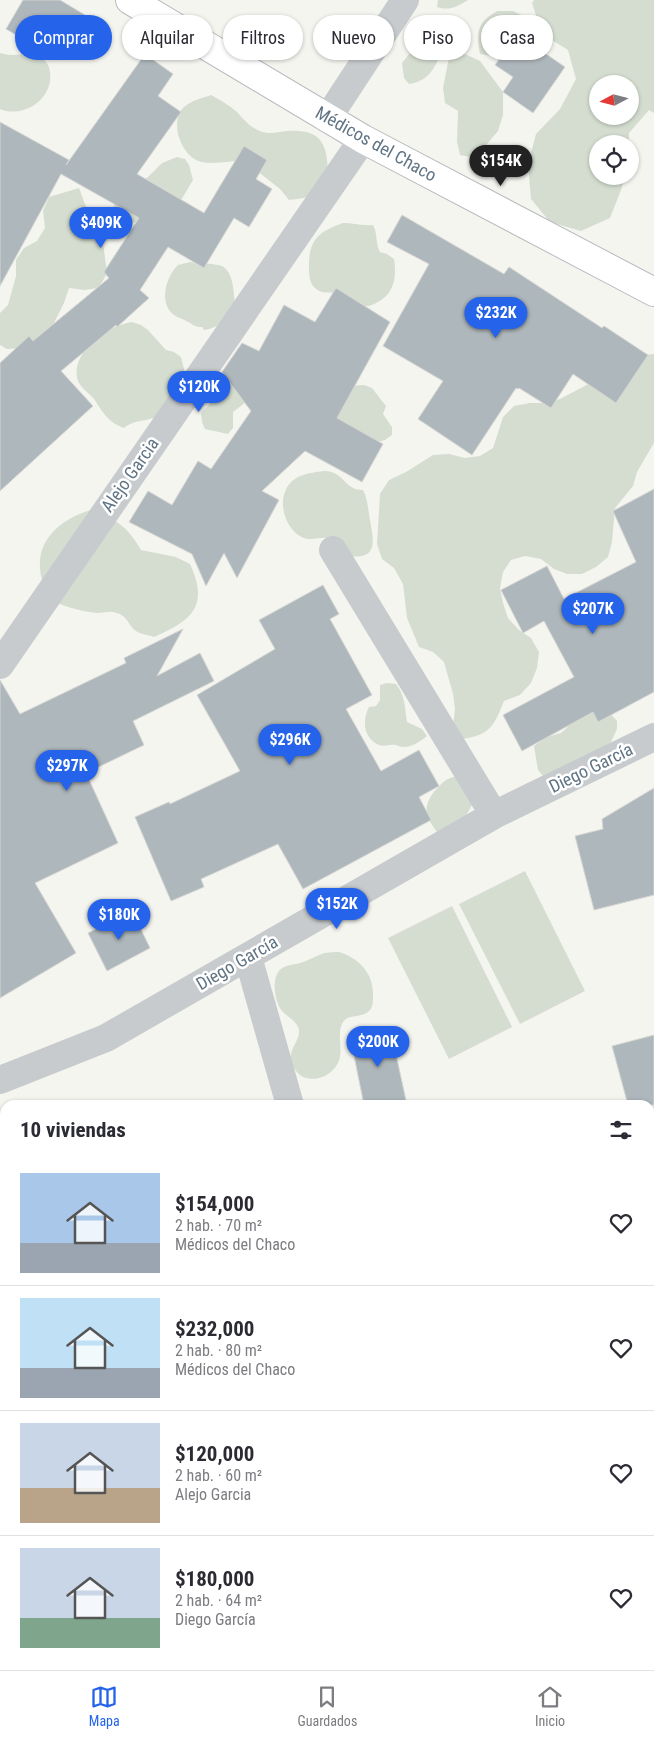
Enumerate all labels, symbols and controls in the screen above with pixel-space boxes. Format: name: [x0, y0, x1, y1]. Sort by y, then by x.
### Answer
chip: Comprar: [15, 15, 112, 60]
chip: Alquilar: [122, 15, 213, 60]
chip: Filtros: [223, 15, 303, 60]
chip: Nuevo: [313, 15, 394, 60]
chip: Piso: [404, 15, 471, 60]
chip: Casa: [481, 15, 553, 60]
north arrow: [589, 75, 639, 125]
map controls: [589, 75, 639, 185]
street label: Médicos del Chaco: [312, 102, 440, 186]
button: locate: [589, 135, 639, 185]
pin: $154K: [466, 144, 536, 187]
text: $154K: [480, 151, 522, 170]
pin: $409K: [66, 206, 136, 249]
text: $409K: [80, 213, 122, 232]
pin: $232K: [461, 296, 531, 339]
text: $232K: [475, 303, 517, 322]
pin: $120K: [164, 370, 234, 413]
text: $120K: [178, 377, 220, 396]
street label: Alejo Garcia: [96, 434, 163, 516]
pin: $207K: [558, 592, 628, 635]
text: $207K: [572, 599, 614, 618]
pin: $296K: [255, 724, 325, 766]
text: $296K: [269, 730, 311, 749]
street label: Diego García: [545, 738, 636, 797]
pin: $297K: [32, 750, 102, 792]
text: $297K: [46, 756, 88, 775]
pin: $152K: [302, 888, 372, 930]
text: $152K: [316, 894, 358, 913]
pin: $180K: [84, 898, 154, 941]
text: $180K: [98, 905, 140, 924]
street label: Diego García: [192, 931, 281, 994]
pin: $200K: [343, 1026, 413, 1068]
text: $200K: [357, 1032, 399, 1051]
icon: filters: [607, 1116, 635, 1144]
text: 10 viviendas: [20, 1118, 126, 1142]
text: $154,000: [175, 1192, 254, 1216]
icon: home: [60, 1193, 120, 1253]
icon: heart: [607, 1209, 635, 1237]
text: 2 hab. · 70 m²: [175, 1216, 262, 1235]
text: Médicos del Chaco: [175, 1235, 295, 1254]
text: $232,000: [175, 1317, 254, 1341]
icon: home: [60, 1318, 120, 1378]
icon: heart: [607, 1334, 635, 1362]
text: 2 hab. · 80 m²: [175, 1341, 262, 1360]
text: Médicos del Chaco: [175, 1360, 295, 1379]
text: $120,000: [175, 1442, 254, 1466]
icon: home: [60, 1443, 120, 1503]
icon: heart: [607, 1459, 635, 1487]
text: 2 hab. · 60 m²: [175, 1466, 262, 1485]
text: Alejo Garcia: [175, 1485, 251, 1504]
text: $180,000: [175, 1567, 254, 1591]
icon: home: [60, 1568, 120, 1628]
icon: heart: [607, 1584, 635, 1612]
text: 2 hab. · 64 m²: [175, 1591, 262, 1610]
text: Diego García: [175, 1610, 256, 1629]
tab: Mapa: [89, 1683, 120, 1729]
tab: Guardados: [297, 1683, 357, 1729]
tab: Inicio: [535, 1683, 565, 1729]

